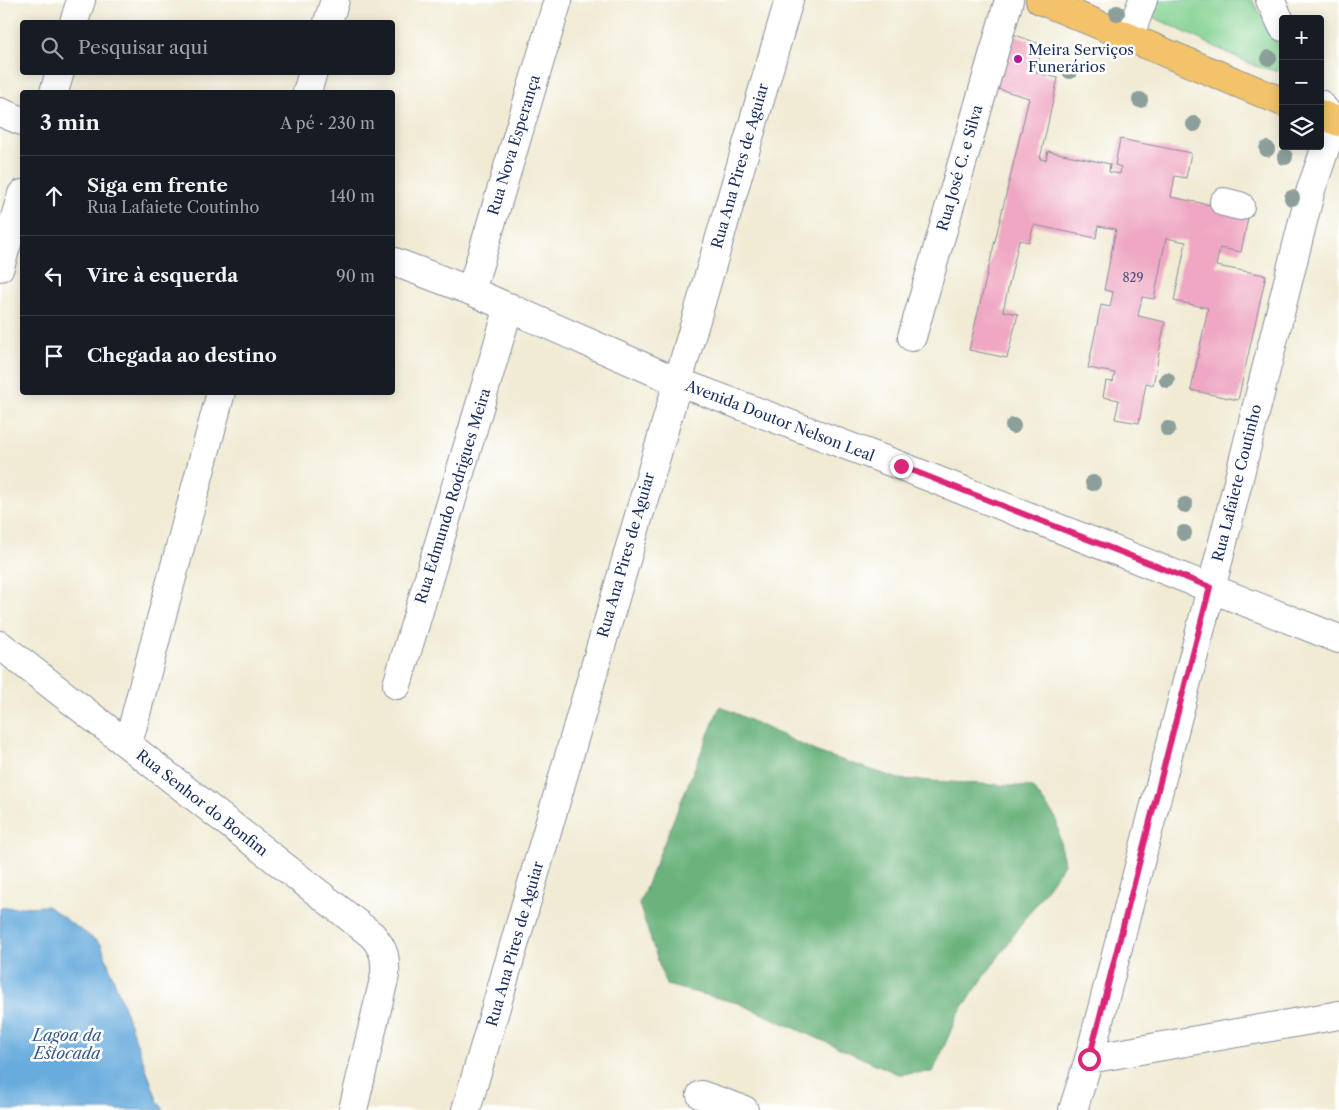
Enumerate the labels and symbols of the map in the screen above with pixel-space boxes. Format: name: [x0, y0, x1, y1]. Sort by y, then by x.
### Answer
place label: Meira Serviços Funerários: [1028, 40, 1134, 76]
marker: Meira Serviços Funerários: [1012, 53, 1024, 65]
street label: Rua Nova Esperança: [483, 72, 544, 218]
street label: Rua Ana Pires de Aguiar: [707, 80, 772, 251]
street label: Rua José C. e Silva: [932, 102, 987, 233]
house number: 829: [1122, 270, 1144, 285]
street label: Avenida Doutor Nelson Leal: [682, 375, 878, 466]
street label: Rua Edmundo Rodrigues Meira: [411, 386, 494, 606]
street label: Rua Lafaiete Coutinho: [1208, 402, 1265, 564]
route end: [890, 455, 913, 478]
street label: Rua Ana Pires de Aguiar: [593, 469, 658, 640]
street label: Rua Senhor do Bonfim: [133, 745, 272, 860]
street label: Rua Ana Pires de Aguiar: [482, 858, 547, 1029]
water label: Lagoa da Estocada: [30, 1025, 102, 1063]
route start: [1078, 1048, 1101, 1071]

